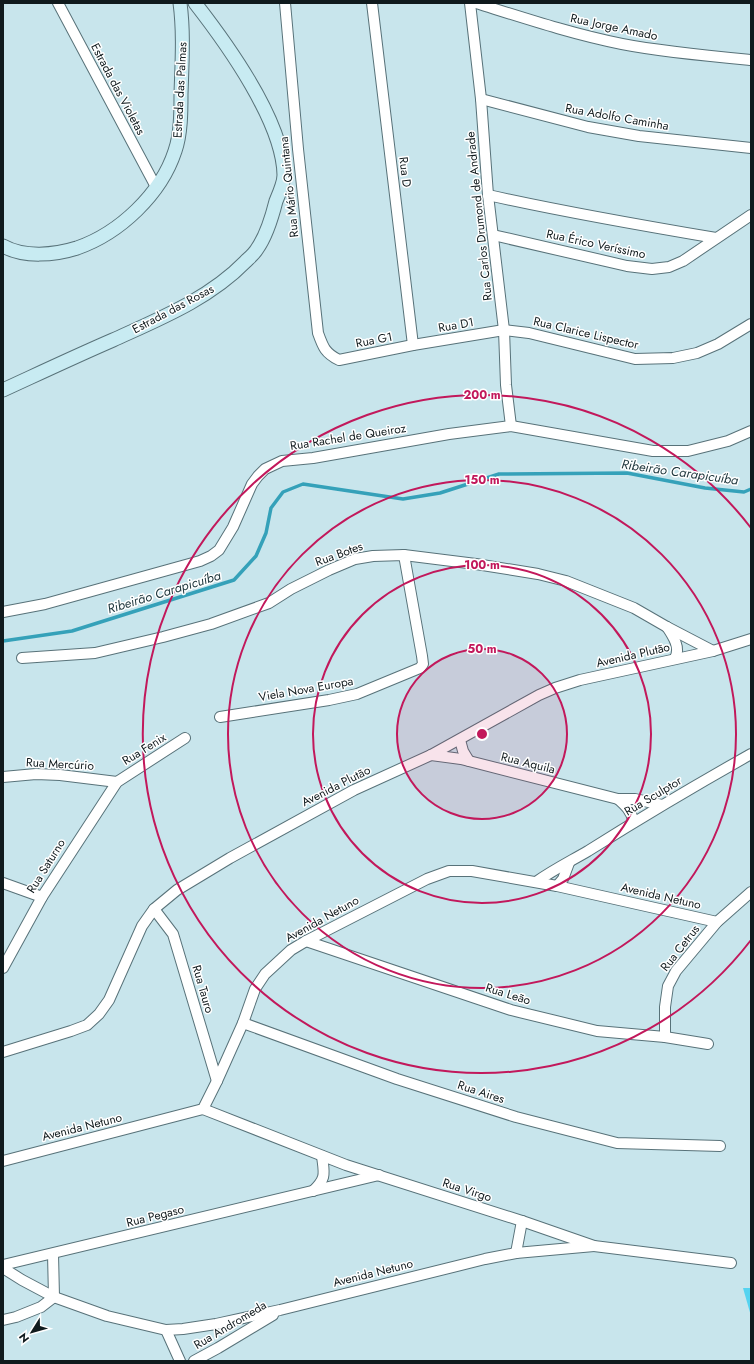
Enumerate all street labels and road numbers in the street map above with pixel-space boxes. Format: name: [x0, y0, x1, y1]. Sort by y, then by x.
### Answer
street label: Rua Jorge Amado: [569, 9, 660, 45]
street label: Estrada das Violetas: [86, 40, 150, 138]
street label: Estrada das Palmas: [168, 41, 192, 138]
street label: Rua Adolfo Caminha: [564, 99, 670, 135]
street label: Rua Carlos Drumond de Andrade: [461, 130, 497, 302]
street label: Rua Mário Quintana: [275, 135, 303, 238]
street label: Rua D: [394, 156, 416, 188]
street label: Rua Érico Veríssimo: [545, 225, 648, 263]
street label: Estrada das Rosas: [129, 280, 217, 338]
street label: Rua Clarice Lispector: [532, 312, 641, 354]
street label: Rua D1: [437, 313, 475, 337]
street label: Rua G1: [354, 328, 394, 352]
street label: Rua Rachel de Queiroz: [289, 419, 408, 455]
street label: Rua Botes: [313, 537, 366, 571]
street label: Avenida Plutão: [594, 638, 672, 672]
street label: Viela Nova Europa: [257, 672, 355, 706]
street label: Rua Fenix: [119, 728, 170, 770]
street label: Rua Aquila: [499, 748, 557, 778]
street label: Rua Mercúrio: [26, 753, 95, 775]
street label: Avenida Plutão: [298, 761, 374, 811]
street label: Rua Sculptor: [621, 771, 686, 820]
street label: Rua Saturno: [22, 835, 70, 897]
street label: Avenida Netuno: [619, 878, 703, 914]
street label: Avenida Netuno: [282, 891, 363, 947]
street label: Rua Cetrus: [656, 921, 704, 975]
street label: Rua Tauro: [188, 963, 219, 1016]
street label: Rua Leão: [483, 979, 533, 1010]
street label: Rua Aires: [455, 1076, 507, 1108]
street label: Avenida Netuno: [40, 1108, 124, 1146]
street label: Rua Virgo: [440, 1174, 494, 1207]
street label: Rua Pegaso: [124, 1200, 186, 1232]
street label: Avenida Netuno: [331, 1254, 415, 1292]
street label: Rua Andromeda: [190, 1296, 270, 1354]

